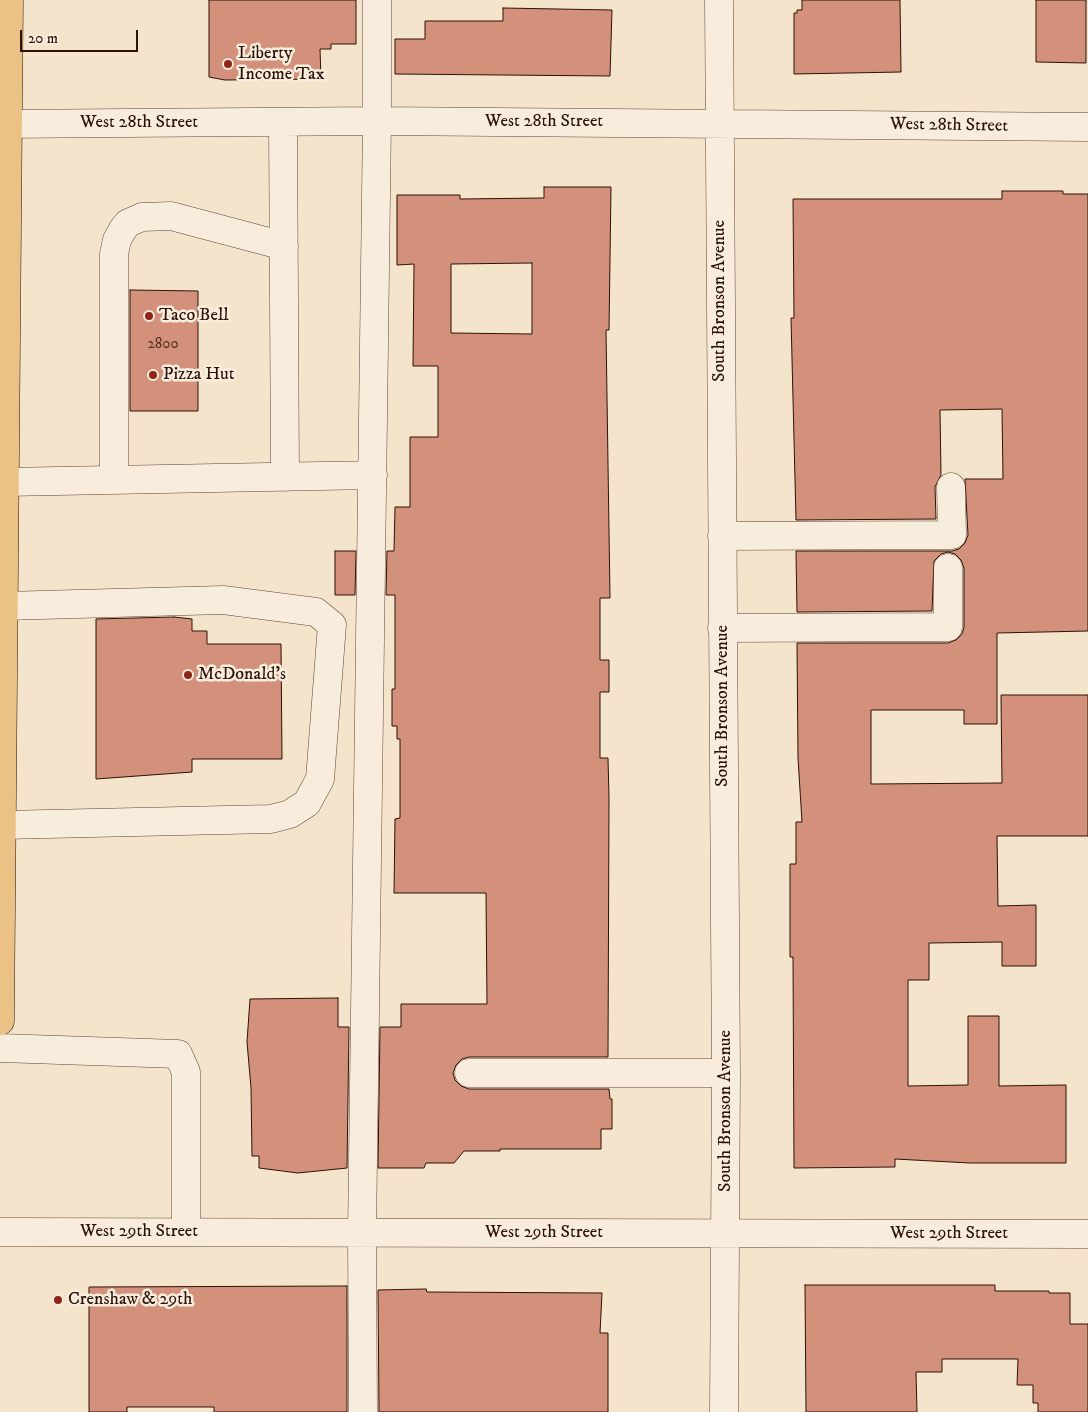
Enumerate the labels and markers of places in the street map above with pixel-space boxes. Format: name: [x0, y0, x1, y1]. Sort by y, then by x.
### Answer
place label: Liberty Income Tax: [238, 43, 325, 86]
marker: Liberty Income Tax: [222, 58, 234, 70]
place label: Taco Bell: [159, 305, 229, 327]
marker: Taco Bell: [143, 310, 155, 322]
place label: Pizza Hut: [163, 364, 234, 386]
marker: Pizza Hut: [147, 369, 159, 381]
place label: McDonald's: [198, 664, 286, 686]
marker: McDonald's: [182, 669, 194, 681]
place label: Crenshaw & 29th: [68, 1289, 193, 1311]
marker: Crenshaw & 29th: [52, 1294, 64, 1306]

